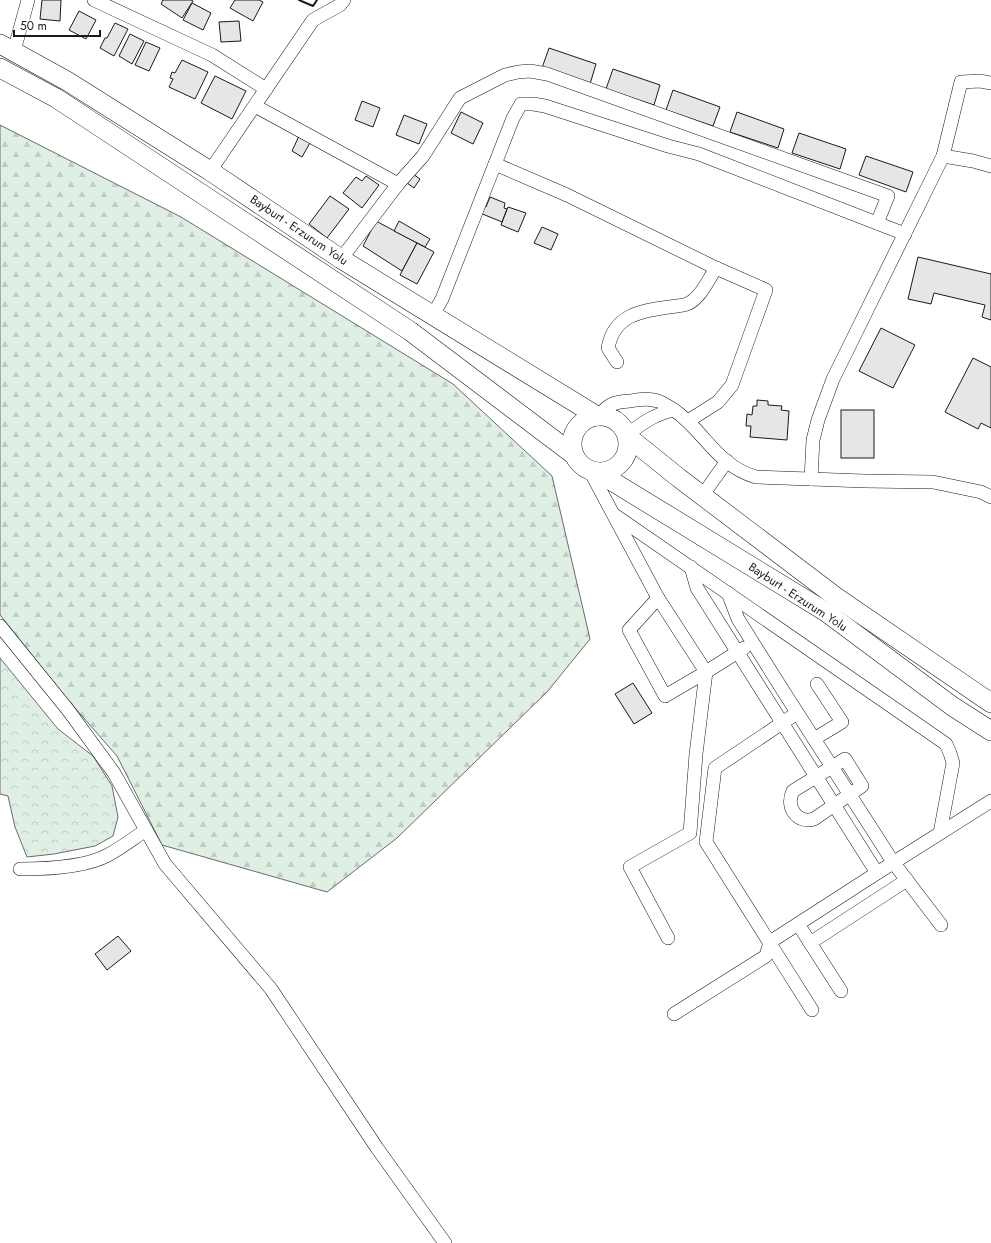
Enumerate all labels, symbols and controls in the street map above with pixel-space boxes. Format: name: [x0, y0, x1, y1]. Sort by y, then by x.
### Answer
scale bar: [14, 12, 100, 38]
text: 50 m: [20, 17, 47, 35]
street label: Bayburt - Erzurum Yolu: [246, 190, 352, 270]
street label: Bayburt - Erzurum Yolu: [745, 558, 851, 636]

